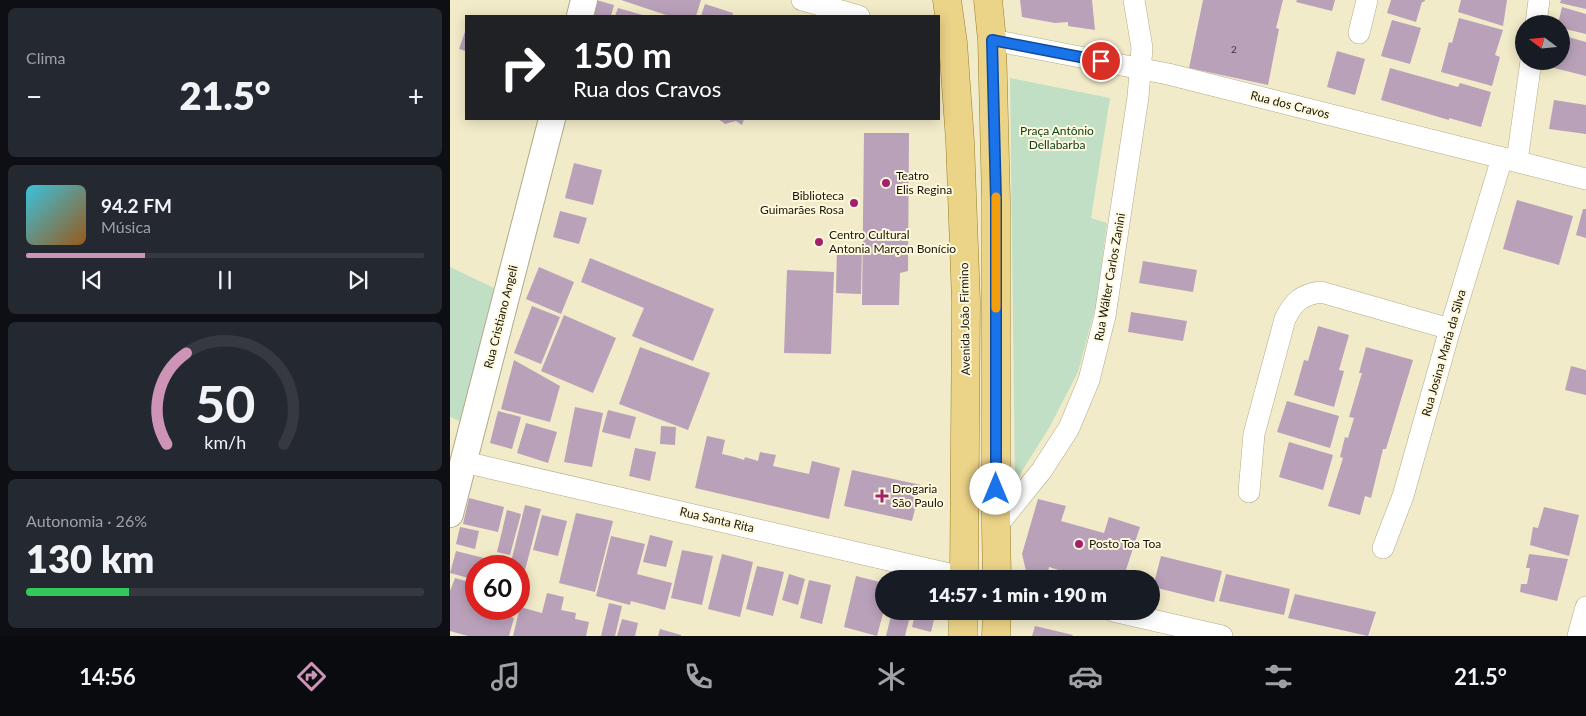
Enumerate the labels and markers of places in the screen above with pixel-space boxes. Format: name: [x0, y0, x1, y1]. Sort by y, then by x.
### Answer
pin: [1080, 40, 1122, 82]
place label: Teatro Elis Regina: [896, 168, 952, 197]
marker: Teatro Elis Regina: [880, 177, 892, 189]
place label: Biblioteca Guimarães Rosa: [760, 188, 844, 217]
marker: Biblioteca Guimarães Rosa: [848, 197, 860, 209]
place label: Centro Cultural Antonia Marçon Bonício: [829, 227, 956, 256]
marker: Centro Cultural Antonia Marçon Bonício: [813, 236, 825, 248]
place label: Drogaria São Paulo: [892, 481, 944, 510]
marker: Drogaria São Paulo: [876, 490, 888, 502]
place label: Posto Toa Toa: [1089, 536, 1161, 551]
marker: Posto Toa Toa: [1073, 538, 1085, 550]

